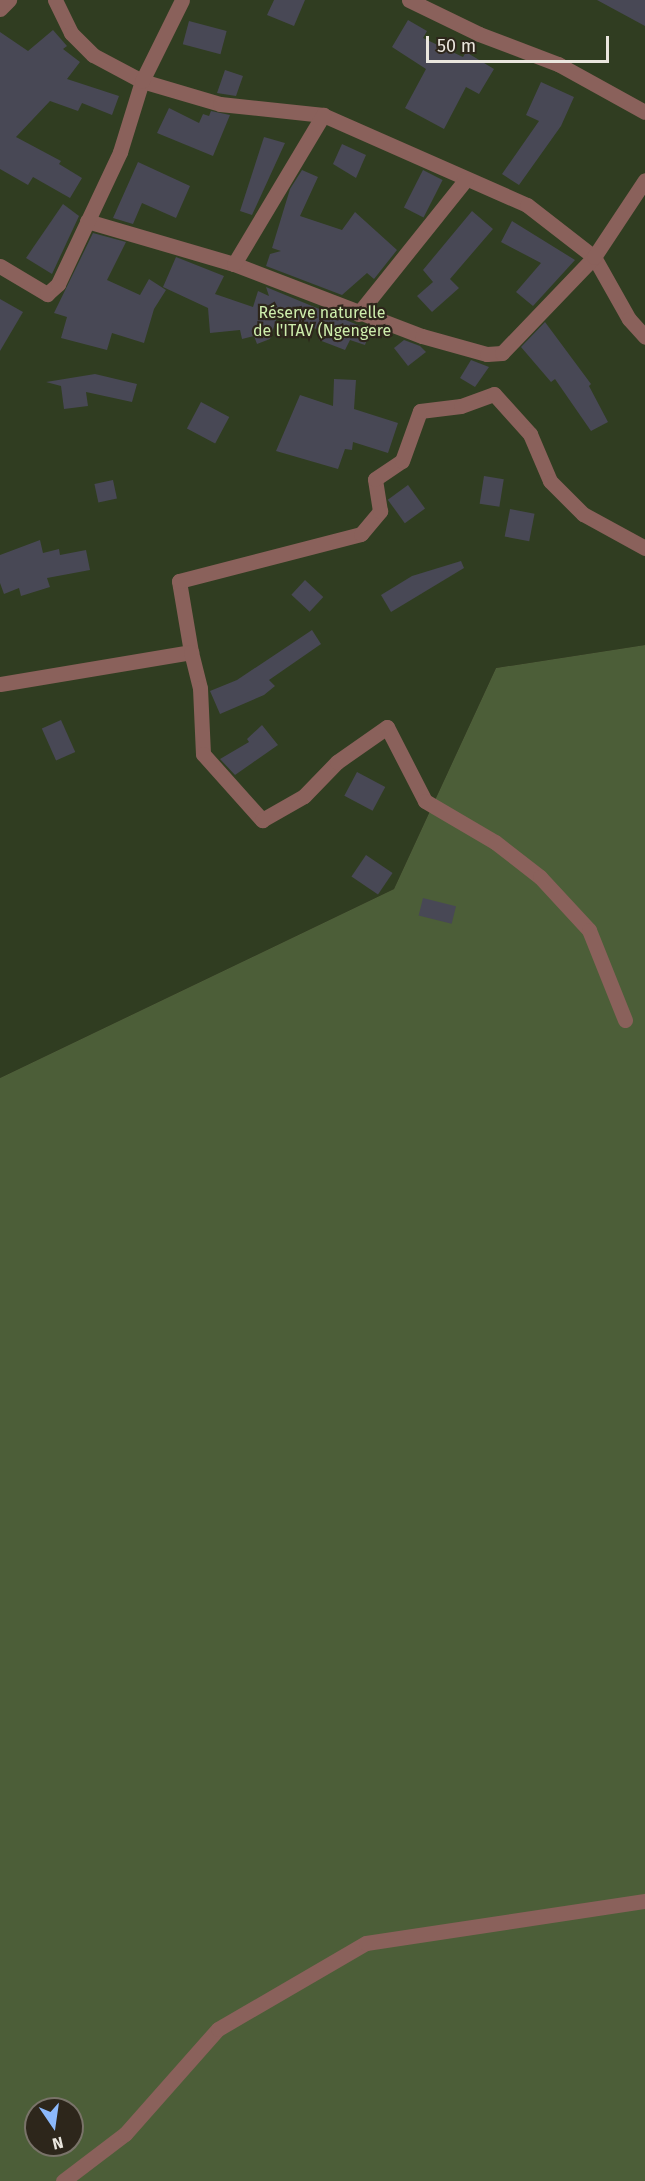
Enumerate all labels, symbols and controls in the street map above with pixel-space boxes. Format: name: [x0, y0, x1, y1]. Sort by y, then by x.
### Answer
scale bar: [429, 24, 612, 62]
text: 50 m: [437, 35, 476, 57]
park label: Réserve naturelle de l'ITAV (Ngengere: [253, 303, 391, 341]
north arrow: [24, 2097, 84, 2157]
text: N: [50, 2133, 65, 2154]

